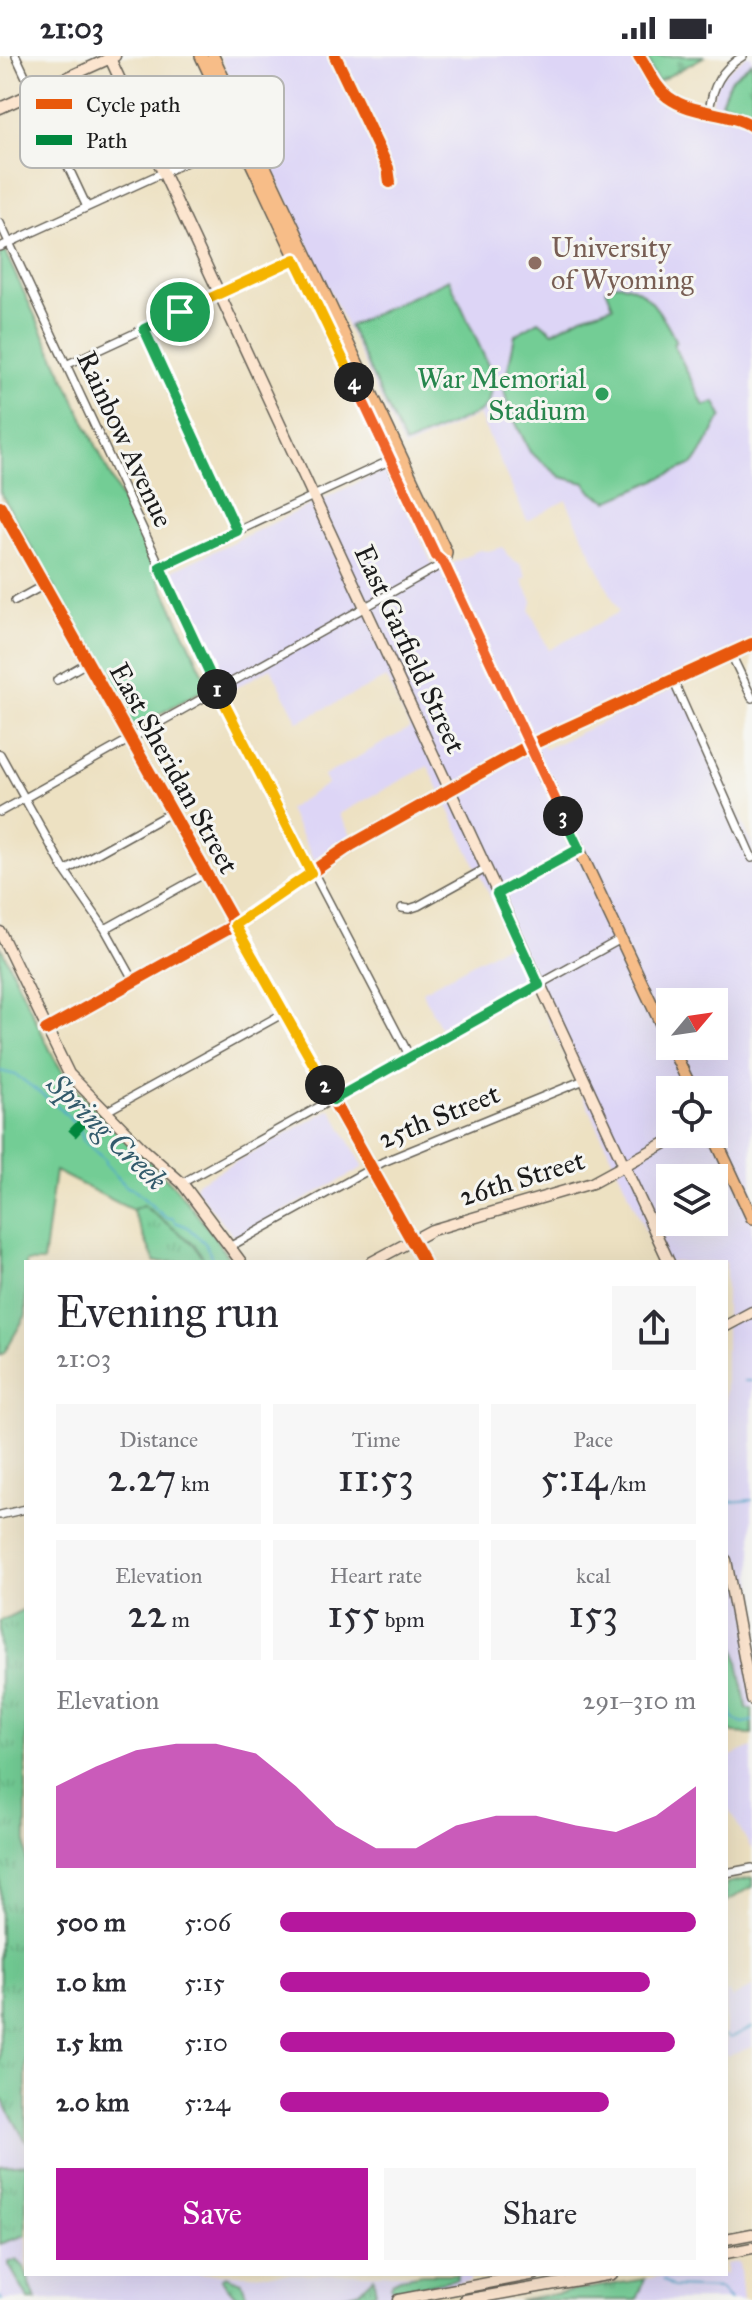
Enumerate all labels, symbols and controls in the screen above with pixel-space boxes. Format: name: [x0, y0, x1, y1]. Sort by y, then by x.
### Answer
text: 21:03: [40, 10, 104, 46]
legend: [20, 76, 284, 168]
text: Cycle path: [86, 91, 181, 118]
text: Path: [86, 127, 128, 154]
place label: University of Wyoming: [551, 230, 694, 297]
marker: University of Wyoming: [526, 254, 544, 272]
pin: [146, 278, 214, 346]
icon: arrive: [158, 290, 202, 334]
street label: Rainbow Avenue: [69, 345, 181, 533]
place label: War Memorial Stadium: [417, 361, 586, 428]
pin: 4: [334, 362, 374, 402]
text: 4: [348, 368, 360, 395]
marker: War Memorial Stadium: [593, 385, 611, 403]
street label: East Garfield Street: [346, 539, 474, 759]
street label: East Sheridan Street: [101, 656, 247, 880]
pin: 1: [197, 669, 237, 709]
text: 1: [213, 675, 221, 702]
pin: 3: [543, 796, 583, 836]
text: 3: [559, 802, 567, 829]
north arrow: [656, 988, 728, 1060]
map controls: [656, 988, 728, 1236]
water label: Spring Creek: [38, 1065, 174, 1199]
pin: 2: [305, 1065, 345, 1105]
text: 2: [320, 1071, 330, 1098]
street label: 25th Street: [373, 1076, 505, 1156]
button: locate: [656, 1076, 728, 1148]
street label: 26th Street: [455, 1142, 589, 1214]
button: layers: [656, 1164, 728, 1236]
text: Evening run: [56, 1285, 279, 1339]
button: share: [612, 1286, 696, 1370]
text: 21:03: [56, 1342, 111, 1374]
text: Distance: [119, 1426, 198, 1453]
text: Time: [352, 1426, 400, 1453]
text: Pace: [573, 1426, 613, 1453]
text: 2.27: [108, 1453, 176, 1502]
text: 11:53: [338, 1453, 414, 1502]
text: 5:14: [540, 1453, 607, 1502]
text: km: [176, 1470, 210, 1497]
text: /km: [607, 1470, 646, 1497]
text: Elevation: [115, 1562, 202, 1589]
text: Heart rate: [330, 1562, 422, 1589]
text: kcal: [576, 1562, 611, 1589]
text: 22: [127, 1589, 167, 1638]
text: 155: [327, 1589, 380, 1638]
text: 153: [568, 1589, 618, 1638]
text: m: [167, 1606, 190, 1633]
text: bpm: [380, 1606, 425, 1633]
text: Elevation: [56, 1684, 159, 1716]
text: 291–310 m: [582, 1684, 696, 1716]
text: 500 m: [56, 1906, 126, 1938]
text: 5:06: [184, 1906, 231, 1938]
text: 1.0 km: [56, 1966, 126, 1998]
text: 5:15: [184, 1966, 225, 1998]
text: 1.5 km: [56, 2026, 123, 2058]
text: 5:10: [184, 2026, 228, 2058]
text: 2.0 km: [56, 2086, 129, 2118]
text: 5:24: [184, 2086, 230, 2118]
button: Save: [56, 2168, 368, 2260]
button: Share: [384, 2168, 696, 2260]

